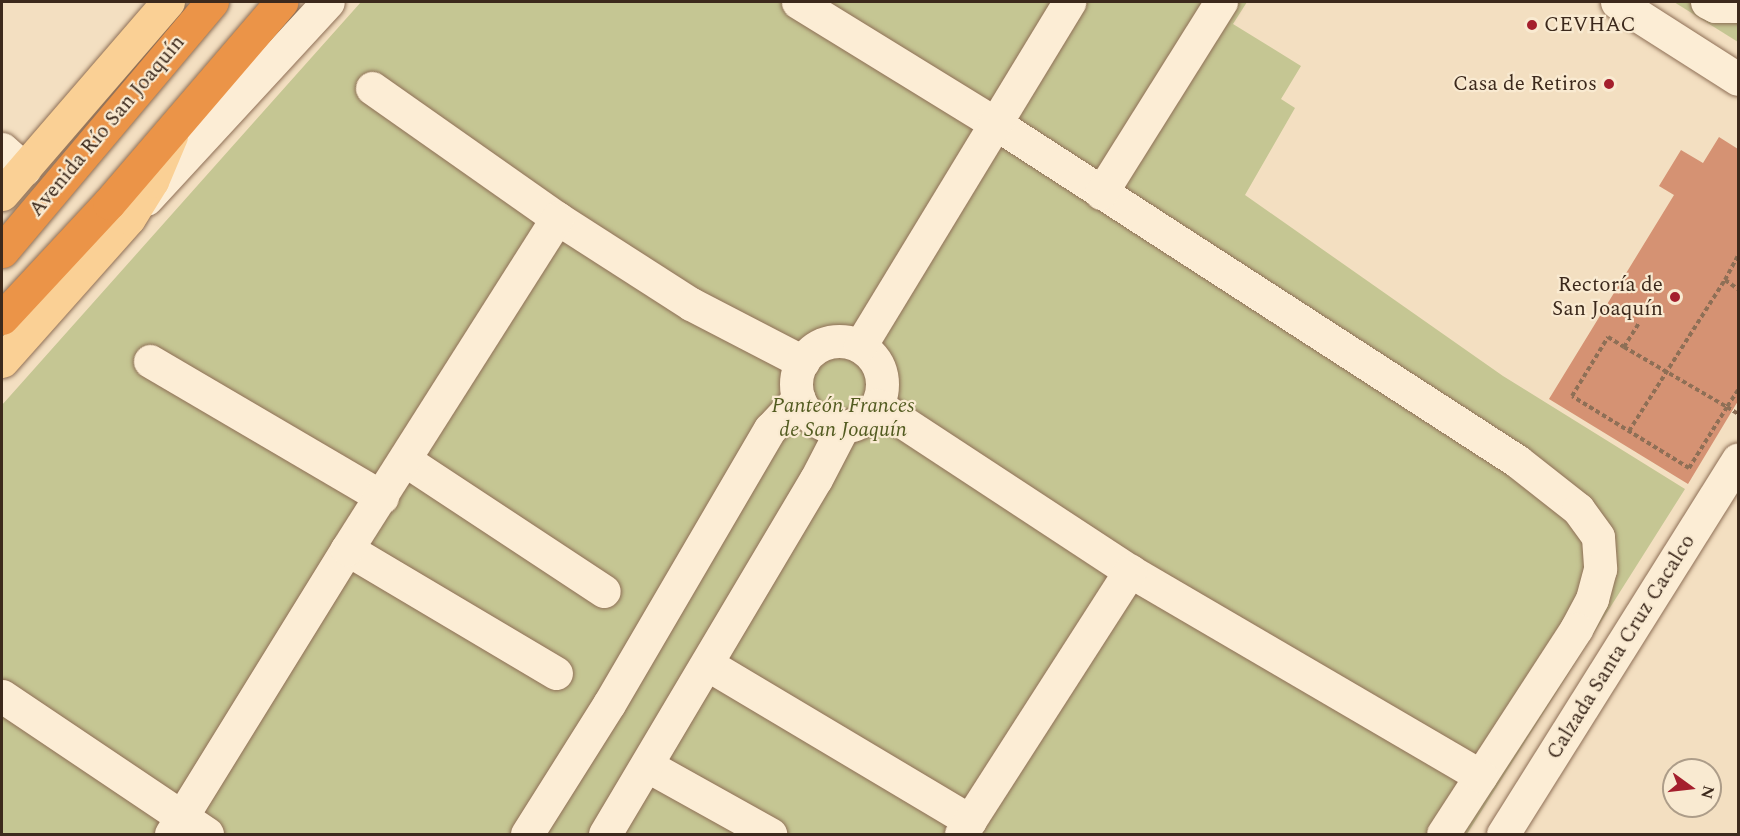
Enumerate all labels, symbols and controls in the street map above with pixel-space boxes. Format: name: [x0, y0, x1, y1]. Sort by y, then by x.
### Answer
place label: CEVHAC: [1544, 12, 1636, 38]
marker: CEVHAC: [1525, 18, 1539, 32]
street label: Avenida Río San Joaquín: [24, 30, 190, 222]
place label: Casa de Retiros: [1453, 71, 1597, 97]
marker: Casa de Retiros: [1602, 77, 1616, 91]
place label: Rectoría de San Joaquín: [1552, 272, 1663, 322]
marker: Rectoría de San Joaquín: [1668, 290, 1682, 304]
park label: Panteón Frances de San Joaquín: [772, 393, 914, 443]
street label: Calzada Santa Cruz Cacalco: [1541, 530, 1701, 764]
north arrow: [1662, 758, 1722, 818]
text: N: [1694, 783, 1721, 802]

